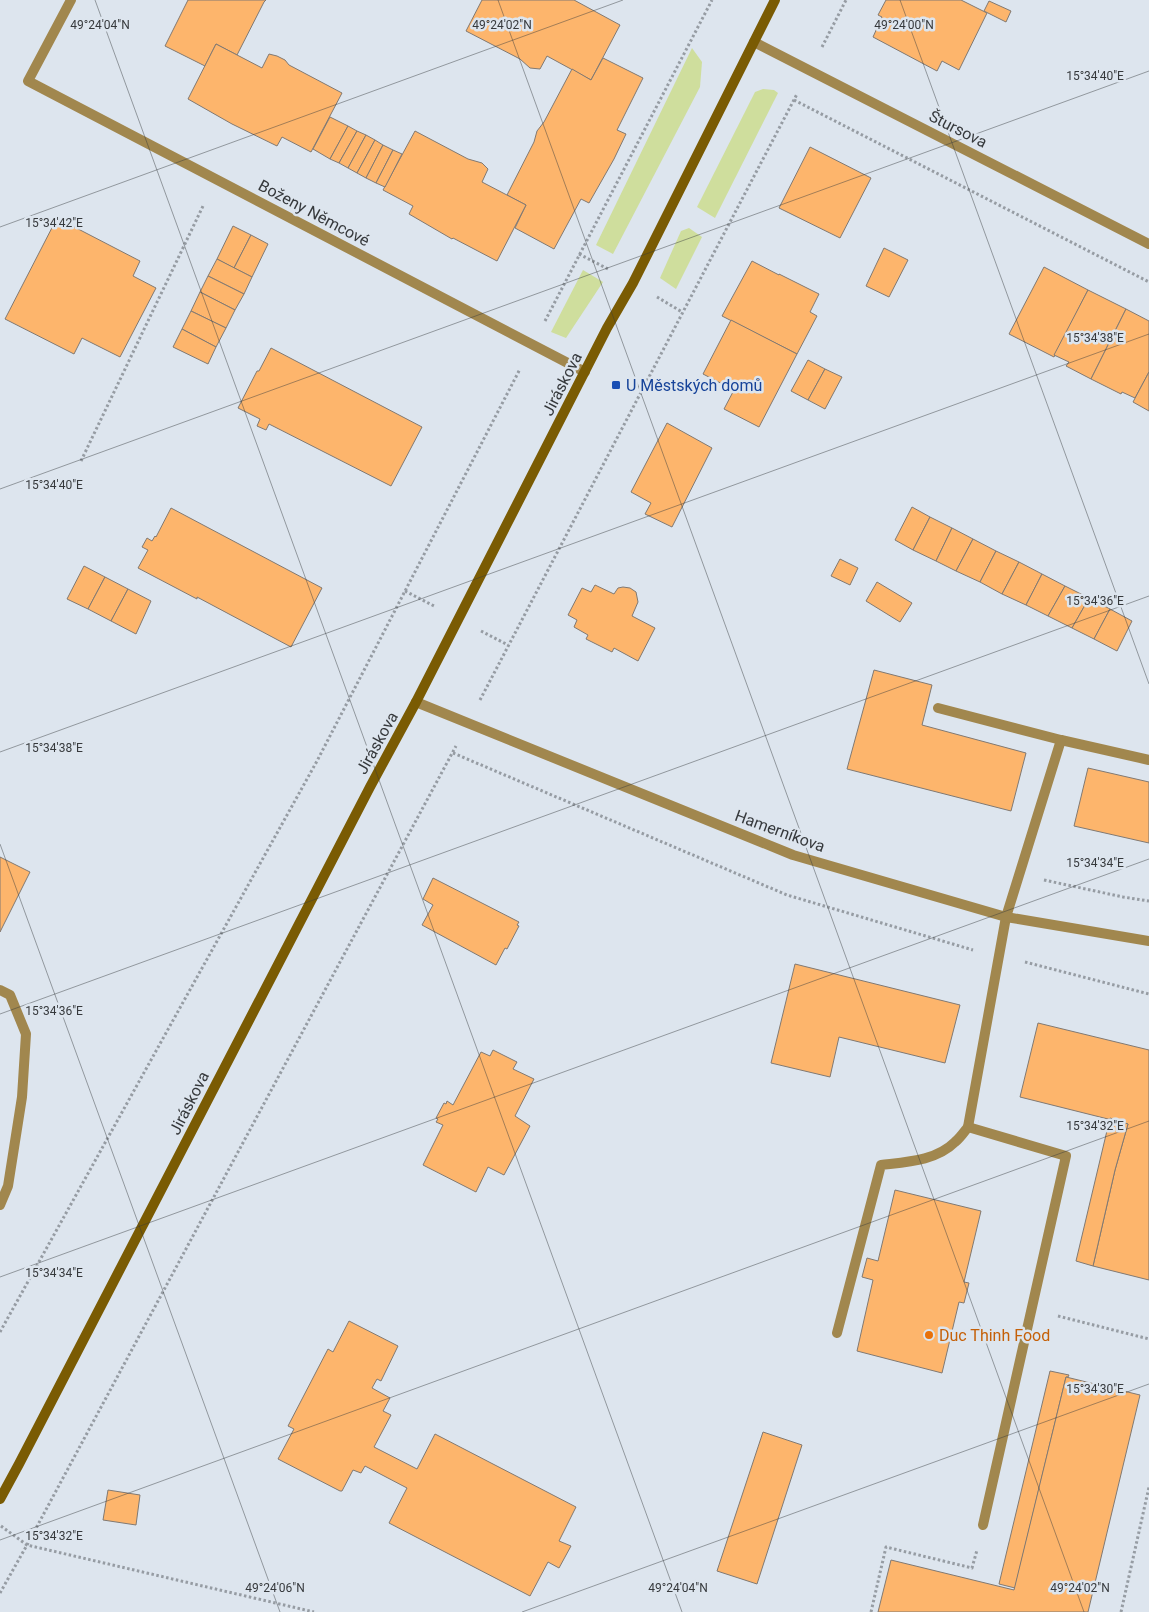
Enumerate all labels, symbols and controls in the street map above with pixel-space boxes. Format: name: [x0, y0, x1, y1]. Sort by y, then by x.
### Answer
text: 49°24'04"N: [70, 18, 130, 32]
text: 49°24'02"N: [472, 18, 532, 32]
text: 49°24'00"N: [874, 18, 934, 32]
text: 15°34'40"E: [1066, 69, 1124, 83]
street label: Štursova: [926, 105, 991, 152]
street label: Boženy Němcové: [255, 176, 373, 250]
text: 15°34'42"E: [25, 216, 83, 230]
text: 15°34'38"E: [1066, 331, 1124, 345]
street label: Jiráskova: [538, 349, 586, 419]
place label: U Městských domů: [626, 376, 762, 395]
marker: U Městských domů: [610, 379, 622, 391]
text: 15°34'40"E: [25, 478, 83, 492]
text: 15°34'36"E: [1066, 594, 1124, 608]
street label: Jiráskova: [352, 709, 402, 777]
text: 15°34'38"E: [25, 741, 83, 755]
street label: Hamerníkova: [732, 806, 828, 856]
text: 15°34'34"E: [1066, 856, 1124, 870]
text: 15°34'36"E: [25, 1004, 83, 1018]
street label: Jiráskova: [165, 1068, 213, 1138]
text: 15°34'32"E: [1066, 1119, 1124, 1133]
text: 15°34'34"E: [25, 1266, 83, 1280]
place label: Duc Thinh Food: [939, 1326, 1050, 1345]
marker: Duc Thinh Food: [923, 1329, 935, 1341]
text: 15°34'30"E: [1066, 1382, 1124, 1396]
text: 15°34'32"E: [25, 1529, 83, 1543]
text: 49°24'06"N: [245, 1581, 305, 1595]
text: 49°24'04"N: [648, 1581, 708, 1595]
text: 49°24'02"N: [1050, 1581, 1110, 1595]

